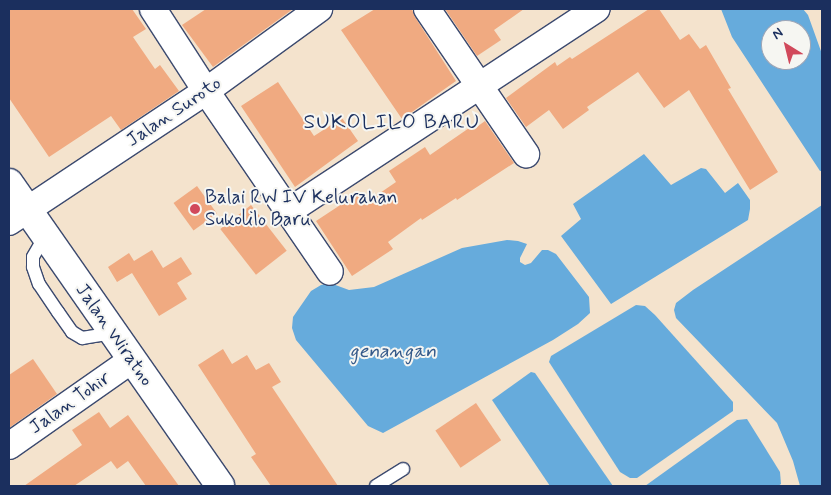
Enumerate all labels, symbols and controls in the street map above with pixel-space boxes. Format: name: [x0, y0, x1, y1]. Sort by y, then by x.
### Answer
north arrow: [761, 20, 811, 70]
text: N: [769, 24, 787, 44]
street label: Jalan Suroto: [123, 72, 225, 152]
district label: SUKOLILO BARU: [305, 109, 479, 135]
place label: Balai RW IV Kelurahan Sukolilo Baru: [205, 187, 394, 231]
marker: Balai RW IV Kelurahan Sukolilo Baru: [189, 203, 201, 215]
street label: Jalan Wiratno: [71, 280, 157, 390]
water label: genangan: [350, 339, 436, 363]
street label: Jalan Tohir: [25, 366, 115, 440]

